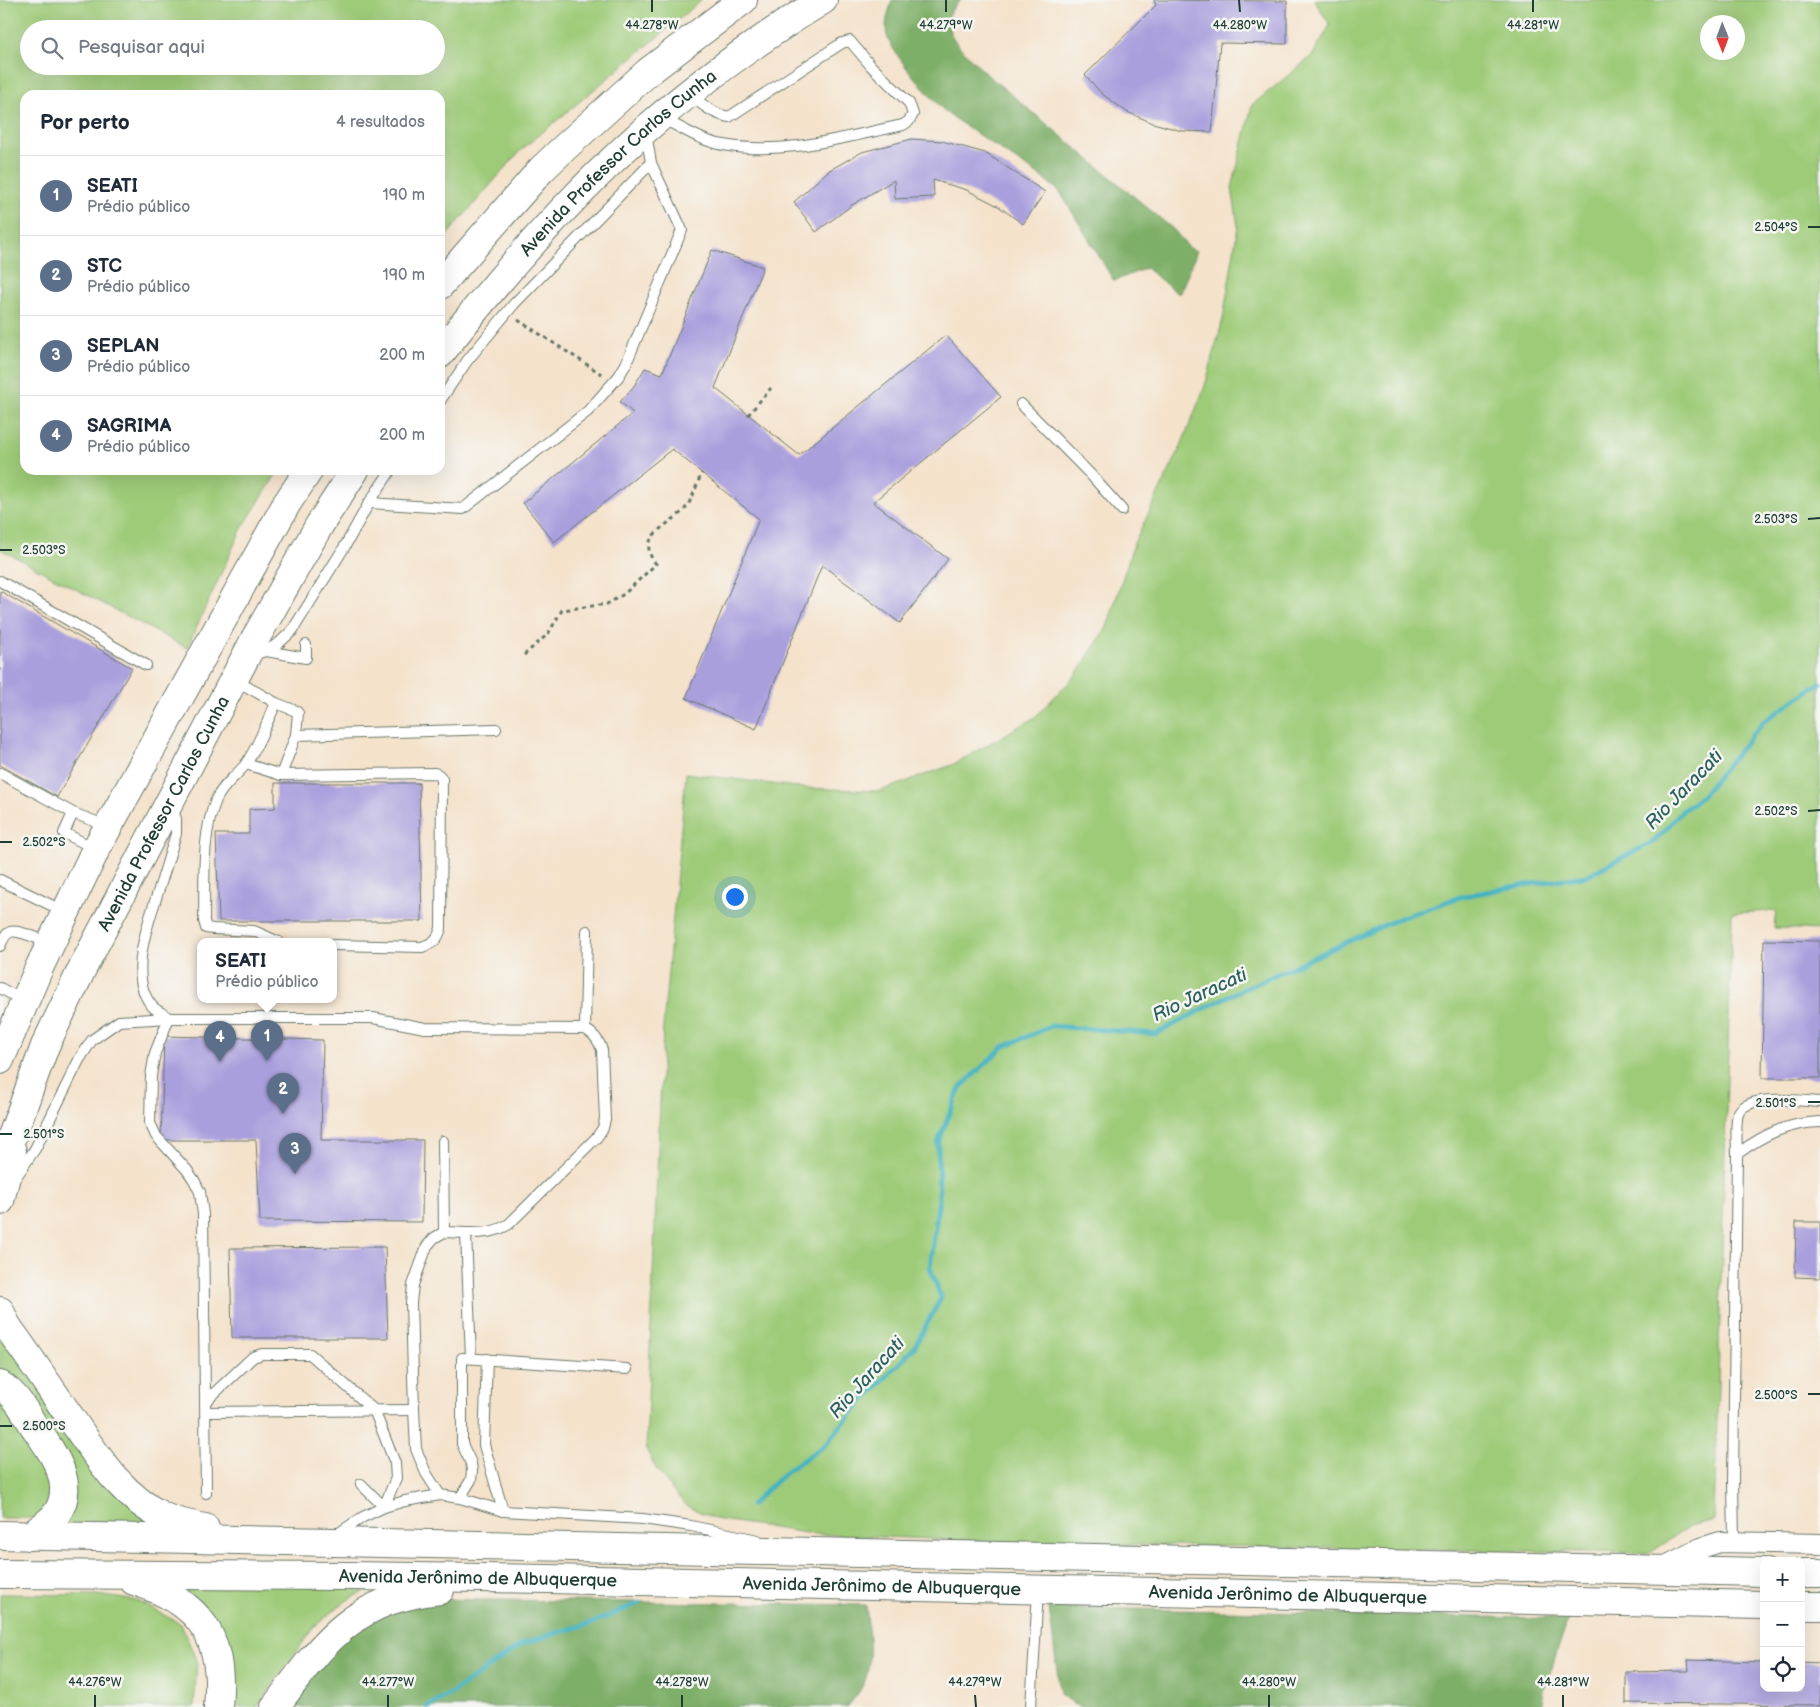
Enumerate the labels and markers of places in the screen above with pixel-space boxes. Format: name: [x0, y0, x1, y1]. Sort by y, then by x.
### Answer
pin: 1: [251, 1020, 283, 1061]
pin: 4: [204, 1021, 236, 1062]
pin: 2: [267, 1073, 299, 1114]
pin: 3: [279, 1133, 311, 1174]

